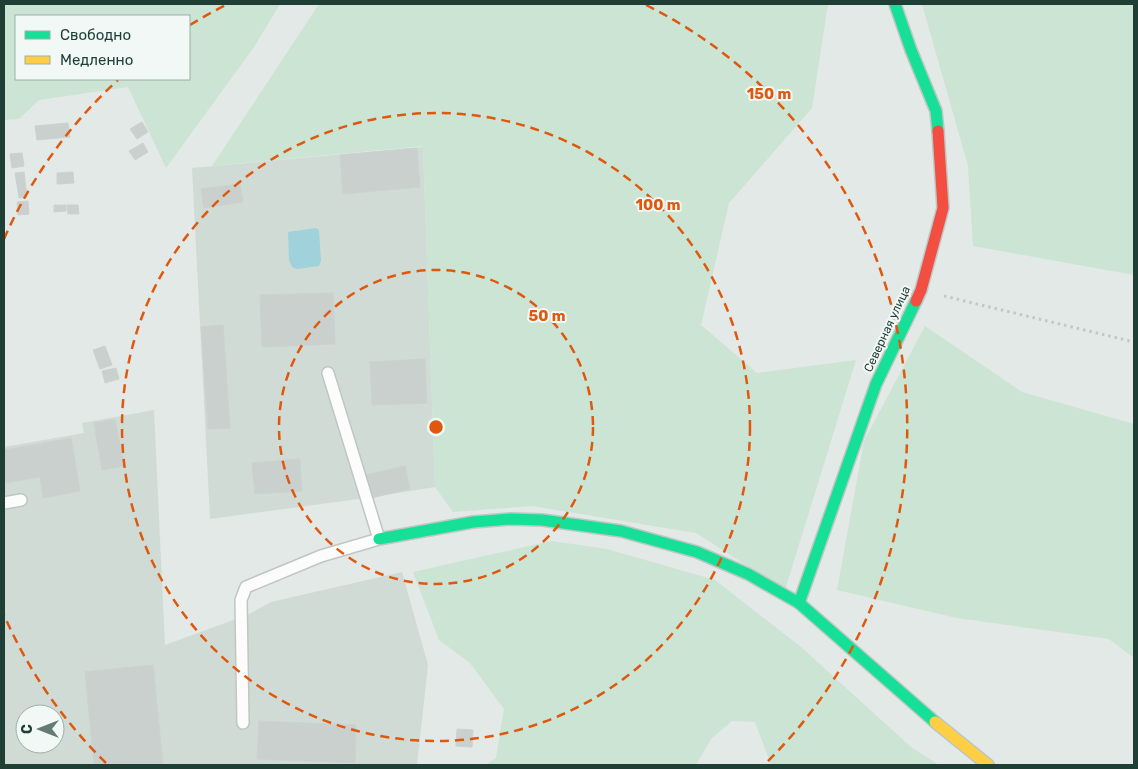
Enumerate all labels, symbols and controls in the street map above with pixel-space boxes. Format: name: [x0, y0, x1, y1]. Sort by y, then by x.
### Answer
legend: [15, 15, 190, 80]
text: Свободно: [60, 26, 131, 44]
text: Медленно: [60, 51, 133, 69]
text: 150 m: [747, 85, 791, 103]
text: 100 m: [636, 196, 680, 214]
street label: Северная улица: [861, 284, 913, 374]
text: 50 m: [529, 307, 565, 325]
centre of rings: [427, 418, 445, 436]
north arrow: [15, 704, 65, 754]
text: С: [19, 724, 36, 734]

